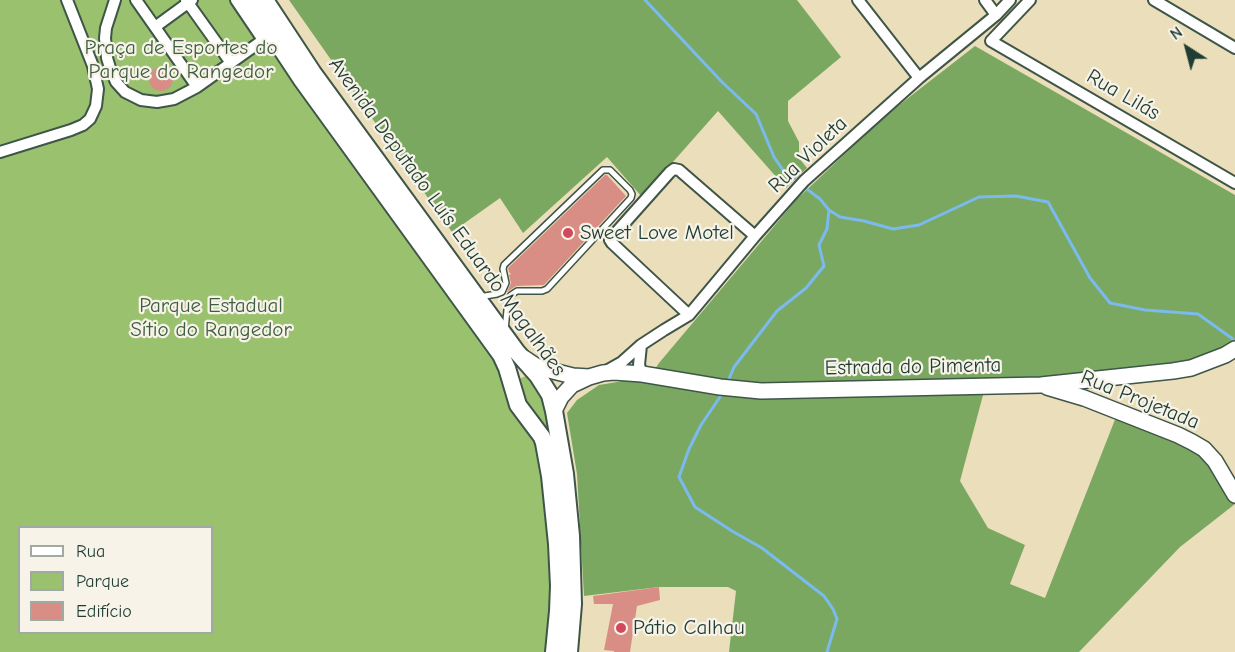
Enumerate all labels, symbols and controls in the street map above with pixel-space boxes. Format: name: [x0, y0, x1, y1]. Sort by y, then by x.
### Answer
north arrow: [1157, 18, 1217, 78]
text: N: [1167, 23, 1186, 44]
park label: Praça de Esportes do Parque do Rangedor: [84, 35, 278, 85]
street label: Avenida Deputado Luís Eduardo Magalhães: [323, 53, 571, 381]
street label: Rua Lilás: [1082, 64, 1164, 126]
street label: Rua Violeta: [763, 111, 853, 199]
place label: Sweet Love Motel: [580, 220, 734, 246]
marker: Sweet Love Motel: [561, 226, 575, 240]
park label: Parque Estadual Sítio do Rangedor: [130, 293, 292, 343]
street label: Estrada do Pimenta: [824, 353, 1002, 381]
street label: Rua Projetada: [1077, 365, 1203, 435]
legend: [18, 526, 213, 634]
text: Rua: [76, 541, 105, 562]
text: Parque: [76, 571, 129, 592]
text: Edifício: [76, 601, 132, 622]
place label: Pátio Calhau: [633, 615, 745, 641]
marker: Pátio Calhau: [614, 621, 628, 635]

